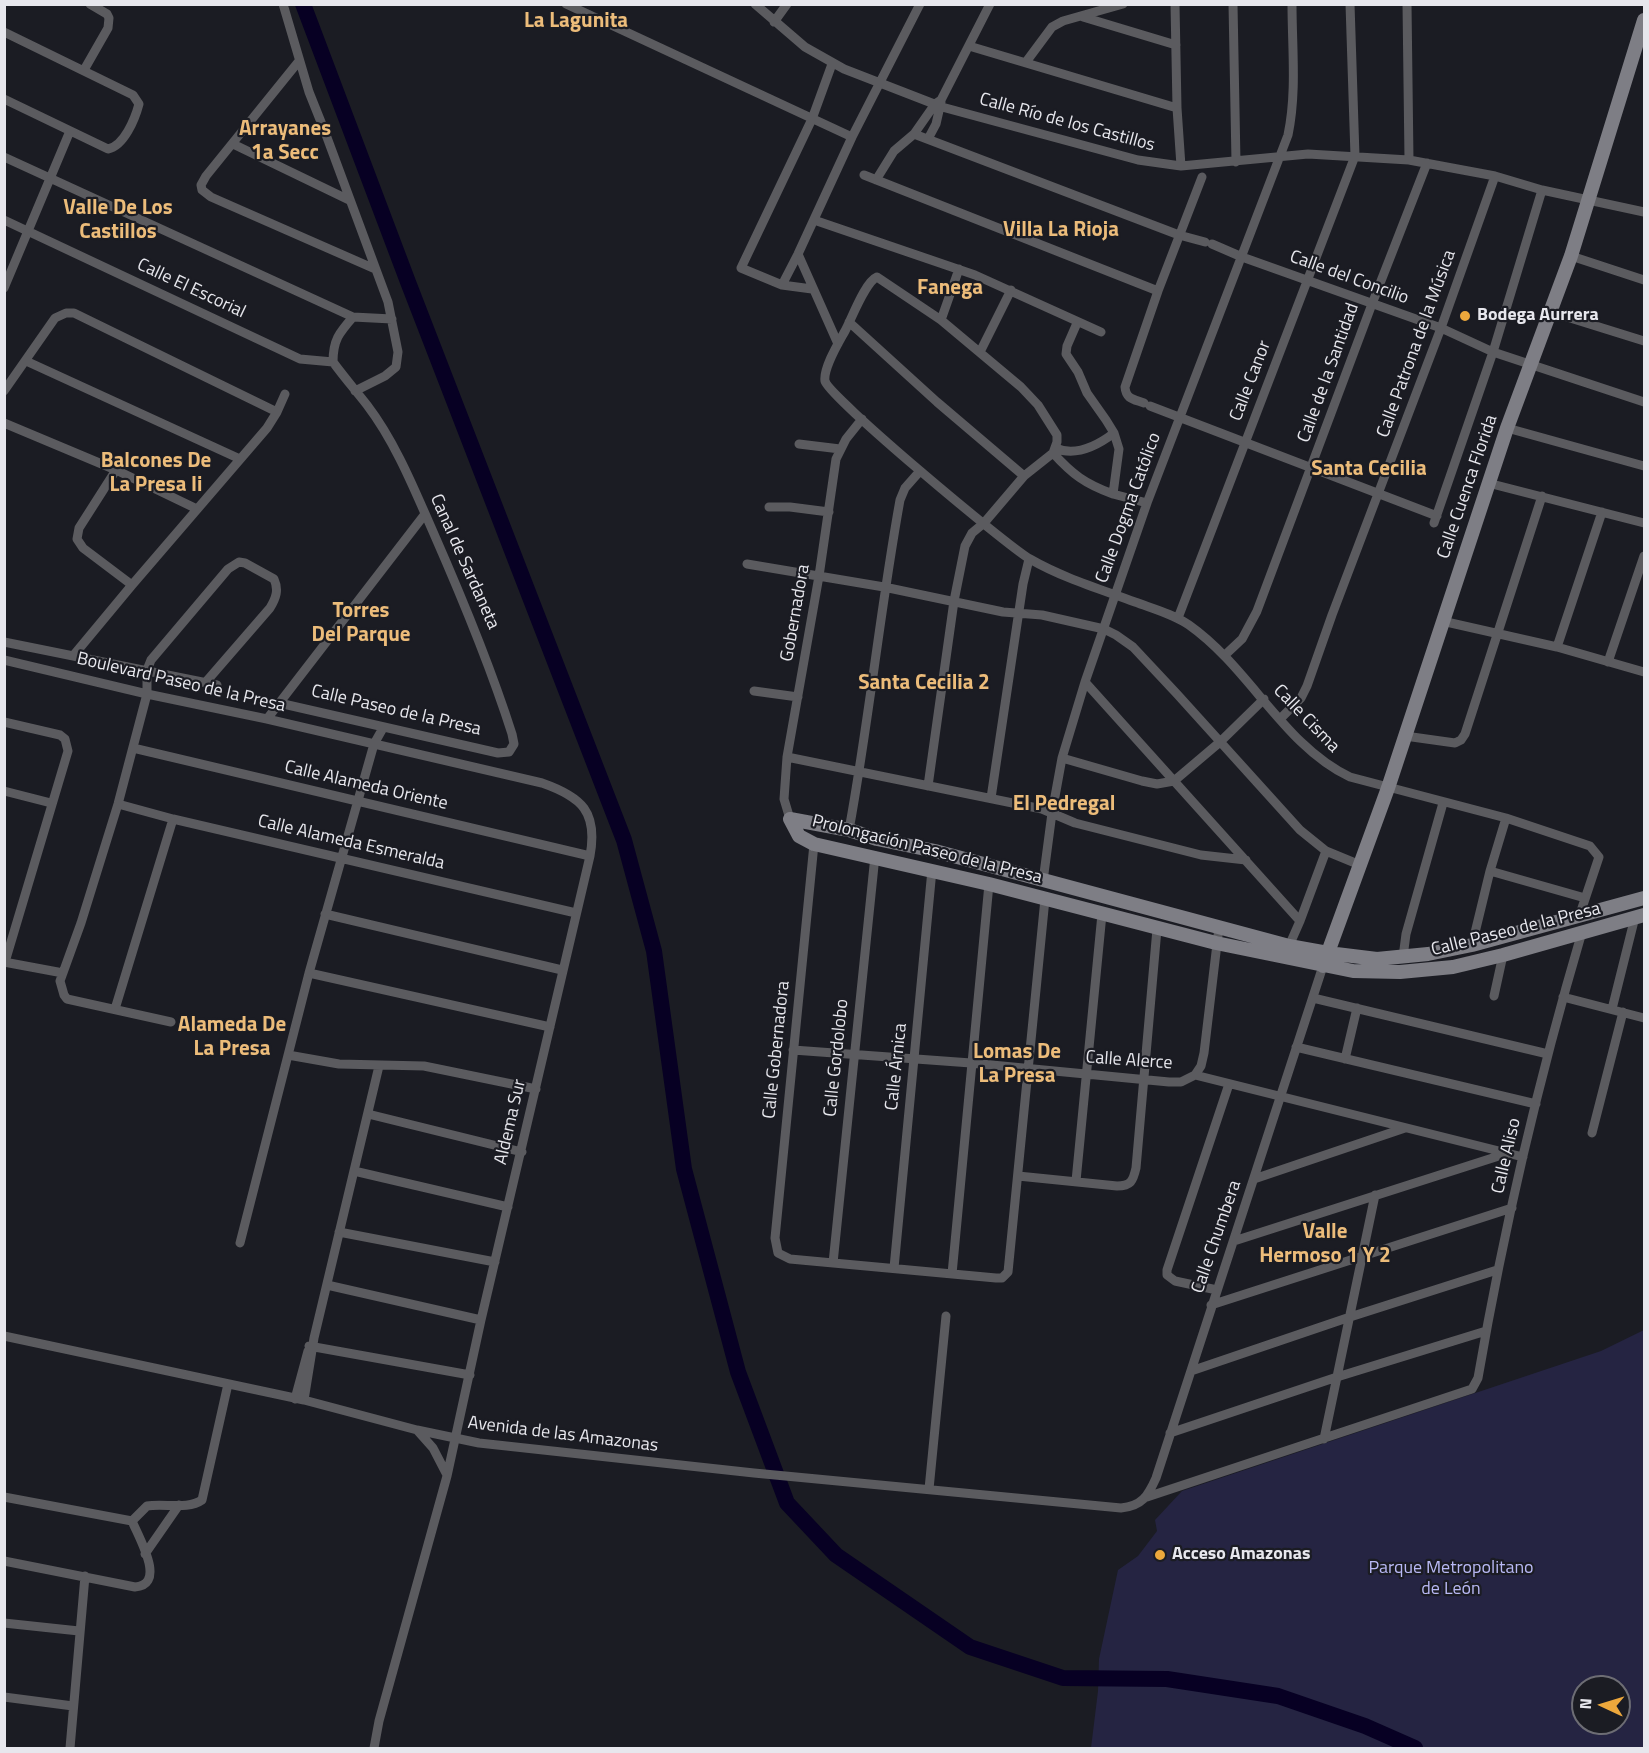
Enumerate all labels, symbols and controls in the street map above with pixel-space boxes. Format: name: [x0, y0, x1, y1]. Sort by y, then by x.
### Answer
district label: La Lagunita: [524, 9, 628, 35]
street label: Calle Río de los Castillos: [977, 89, 1157, 157]
district label: Arrayanes 1a Secc: [239, 117, 331, 167]
district label: Valle De Los Castillos: [63, 196, 173, 246]
district label: Villa La Rioja: [1003, 218, 1119, 244]
street label: Calle del Concilio: [1287, 246, 1411, 310]
street label: Calle Patrona de la Música: [1373, 247, 1461, 441]
street label: Calle El Escorial: [133, 254, 249, 324]
district label: Fanega: [917, 276, 983, 302]
street label: Calle de la Santidad: [1294, 300, 1364, 446]
place label: Bodega Aurrera: [1477, 305, 1599, 327]
marker: Bodega Aurrera: [1458, 309, 1472, 323]
street label: Calle Canor: [1226, 338, 1276, 424]
street label: Calle Cuenca Florida: [1433, 412, 1503, 562]
street label: Calle Dogma Católico: [1092, 430, 1166, 586]
district label: Balcones De La Presa Ii: [101, 449, 211, 499]
district label: Santa Cecilia: [1311, 457, 1427, 483]
street label: Canal de Sardaneta: [425, 491, 503, 633]
street label: Gobernadora: [777, 563, 815, 663]
district label: Torres Del Parque: [312, 599, 410, 649]
street label: Boulevard Paseo de la Presa: [74, 648, 288, 718]
district label: Santa Cecilia 2: [858, 671, 990, 697]
street label: Calle Cisma: [1268, 680, 1344, 758]
street label: Calle Paseo de la Presa: [309, 681, 483, 741]
street label: Calle Alameda Oriente: [282, 757, 450, 815]
district label: El Pedregal: [1013, 792, 1115, 818]
street label: Calle Alameda Esmeralda: [255, 811, 447, 875]
street label: Prolongación Paseo de la Presa: [810, 811, 1044, 889]
street label: Calle Paseo de la Presa: [1429, 899, 1603, 961]
street label: Calle Gobernadora: [759, 980, 795, 1120]
street label: Calle Gordolobo: [820, 998, 854, 1118]
district label: Alameda De La Presa: [178, 1013, 286, 1063]
street label: Calle Árnica: [882, 1022, 912, 1112]
district label: Lomas De La Presa: [973, 1040, 1061, 1090]
street label: Calle Alerce: [1085, 1047, 1173, 1075]
street label: Aldema Sur: [491, 1077, 531, 1167]
street label: Calle Aliso: [1488, 1116, 1526, 1196]
street label: Calle Chumbera: [1188, 1178, 1246, 1296]
district label: Valle Hermoso 1 Y 2: [1259, 1220, 1391, 1270]
street label: Avenida de las Amazonas: [467, 1413, 659, 1457]
place label: Acceso Amazonas: [1172, 1544, 1310, 1566]
marker: Acceso Amazonas: [1153, 1548, 1167, 1562]
park label: Parque Metropolitano de León: [1368, 1558, 1534, 1600]
north arrow: [1571, 1675, 1631, 1735]
text: N: [1573, 1698, 1597, 1710]

